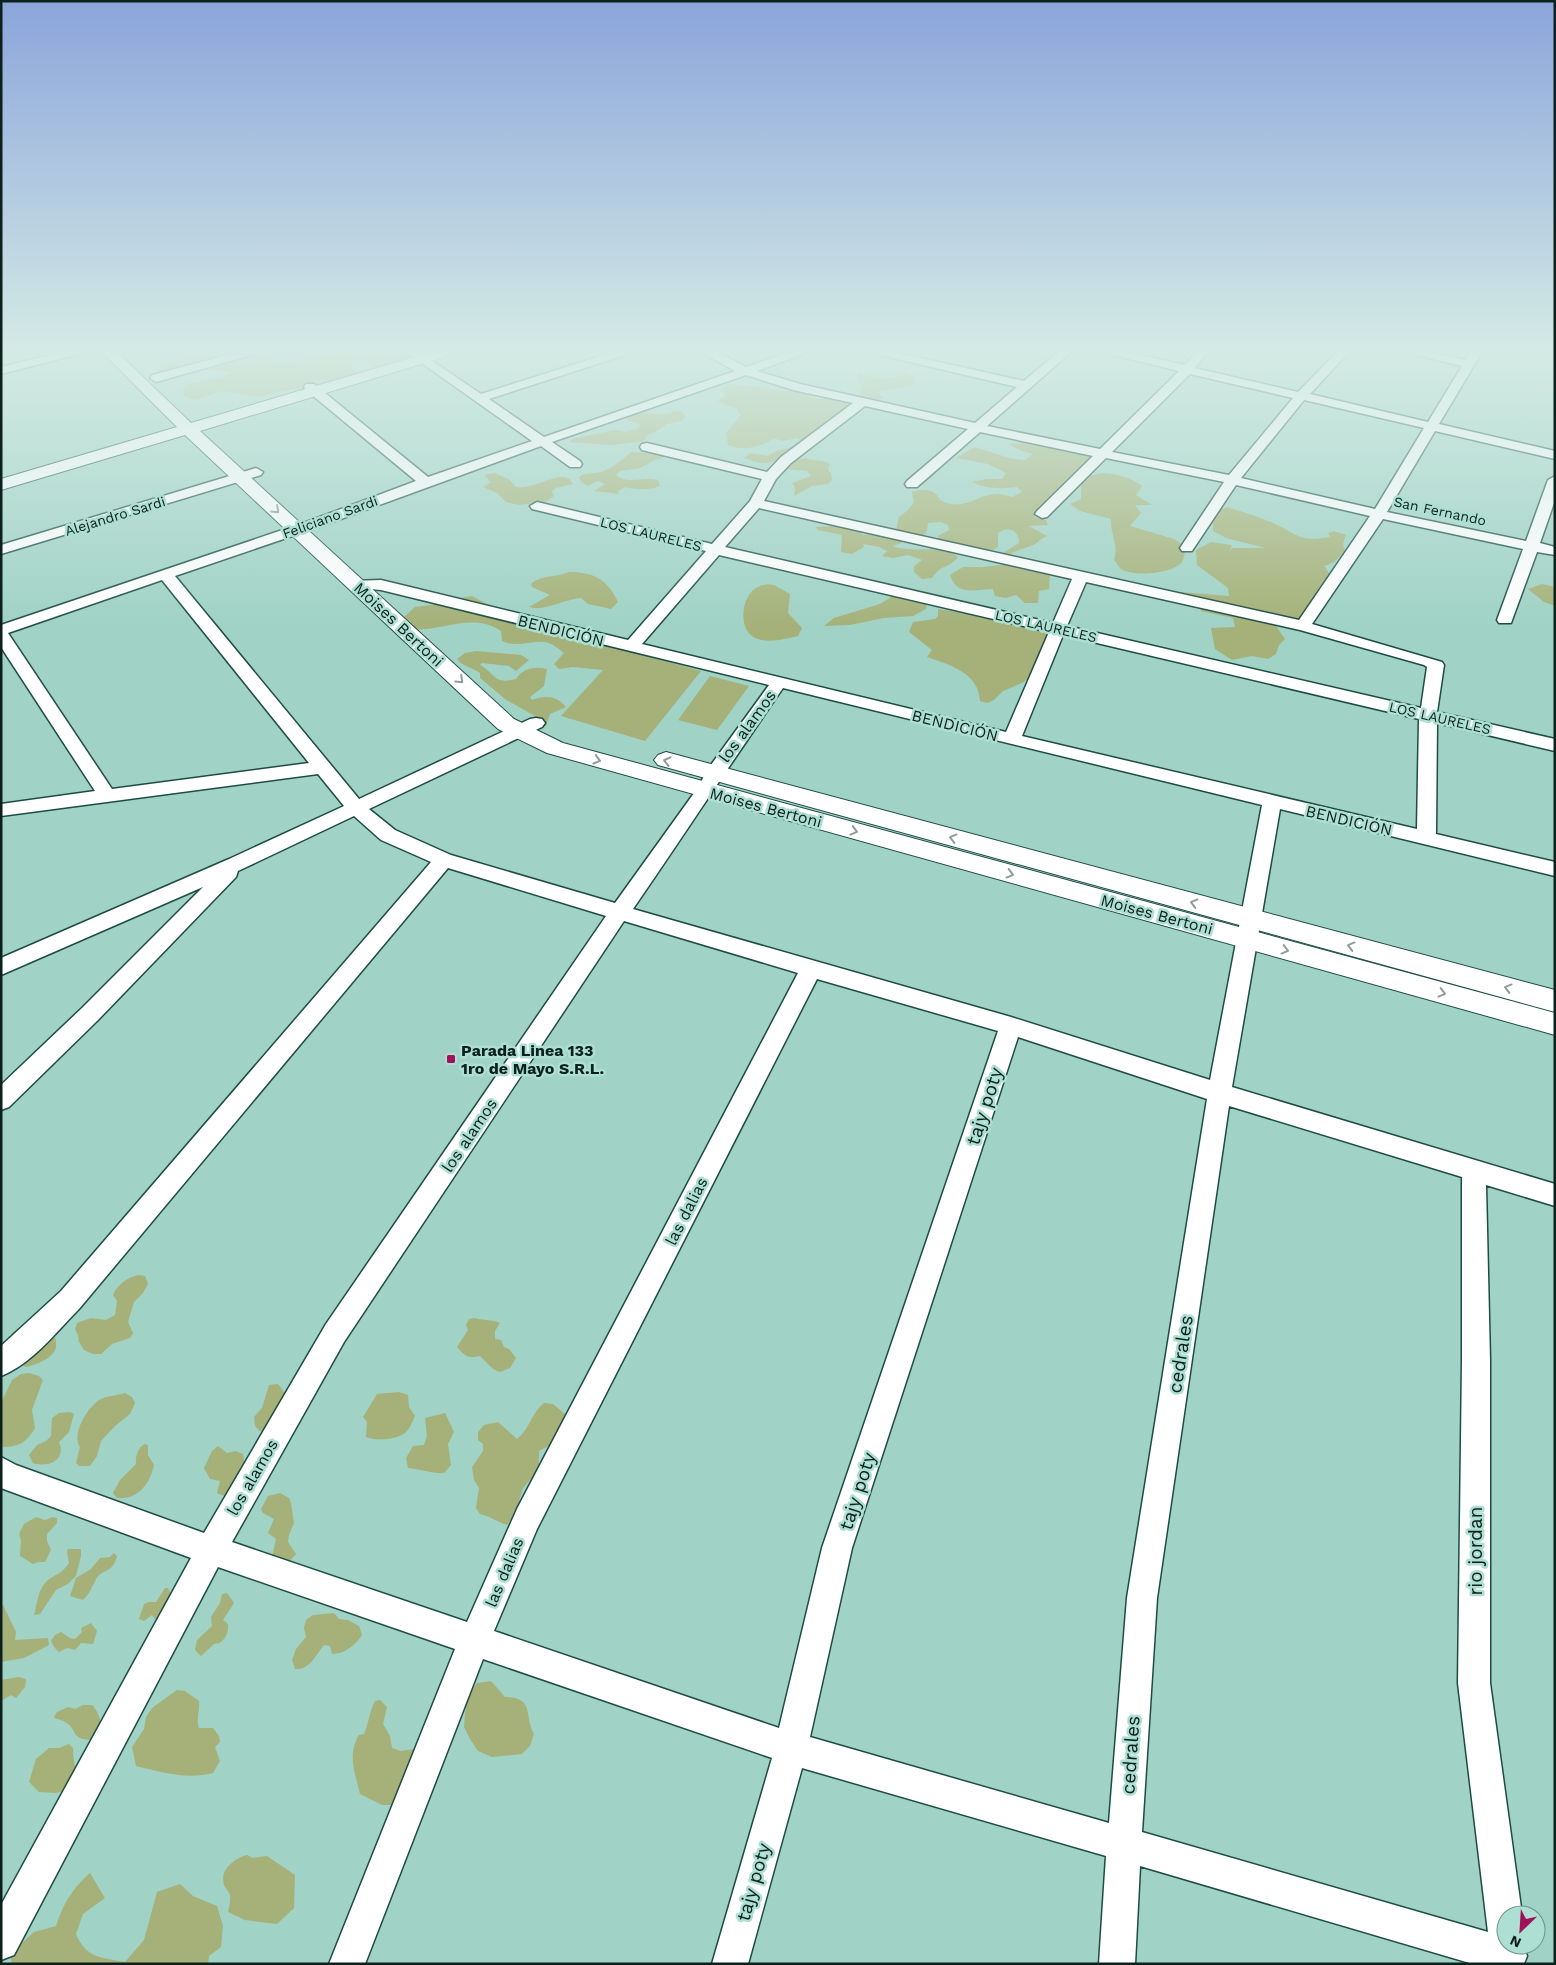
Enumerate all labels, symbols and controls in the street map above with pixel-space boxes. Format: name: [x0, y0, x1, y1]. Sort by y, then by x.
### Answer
street label: Feliciano Sardi: [280, 492, 380, 542]
street label: Alejandro Sardi: [63, 493, 167, 539]
street label: San Fernando: [1392, 493, 1488, 529]
one-way arrow: [270, 504, 279, 513]
street label: LOS LAURELES: [599, 514, 703, 554]
street label: Moises Bertoni: [350, 578, 447, 671]
street label: LOS LAURELES: [994, 607, 1098, 645]
street label: BENDICIÓN: [516, 611, 606, 650]
one-way arrow: [454, 674, 463, 683]
street label: los alamos: [715, 686, 780, 766]
street label: LOS LAURELES: [1388, 699, 1492, 737]
street label: BENDICIÓN: [910, 706, 1000, 745]
one-way arrow: [593, 755, 601, 765]
one-way arrow: [662, 756, 671, 767]
street label: Moises Bertoni: [708, 783, 824, 832]
street label: BENDICIÓN: [1304, 801, 1394, 840]
one-way arrow: [849, 826, 857, 836]
one-way arrow: [949, 833, 957, 843]
one-way arrow: [1006, 868, 1015, 879]
street label: Moises Bertoni: [1099, 890, 1215, 939]
one-way arrow: [1190, 898, 1198, 909]
one-way arrow: [1347, 941, 1355, 951]
one-way arrow: [1281, 944, 1289, 954]
one-way arrow: [1504, 984, 1512, 994]
one-way arrow: [1437, 987, 1445, 997]
place label: Parada Linea 133 1ro de Mayo S.R.L.: [461, 1041, 604, 1078]
marker: Parada Linea 133 1ro de Mayo S.R.L.: [445, 1053, 457, 1065]
street label: tajy poty: [961, 1064, 1008, 1148]
street label: los alamos: [438, 1095, 501, 1176]
street label: las dalias: [661, 1174, 712, 1248]
street label: cedrales: [1163, 1313, 1198, 1395]
street label: los alamos: [223, 1436, 282, 1519]
street label: tajy poty: [834, 1449, 881, 1533]
street label: rio jordan: [1464, 1506, 1487, 1596]
street label: las dalias: [481, 1535, 528, 1610]
street label: cedrales: [1116, 1715, 1145, 1795]
street label: tajy poty: [731, 1840, 776, 1924]
north arrow: [1496, 1905, 1546, 1955]
text: N: [1507, 1932, 1524, 1951]

